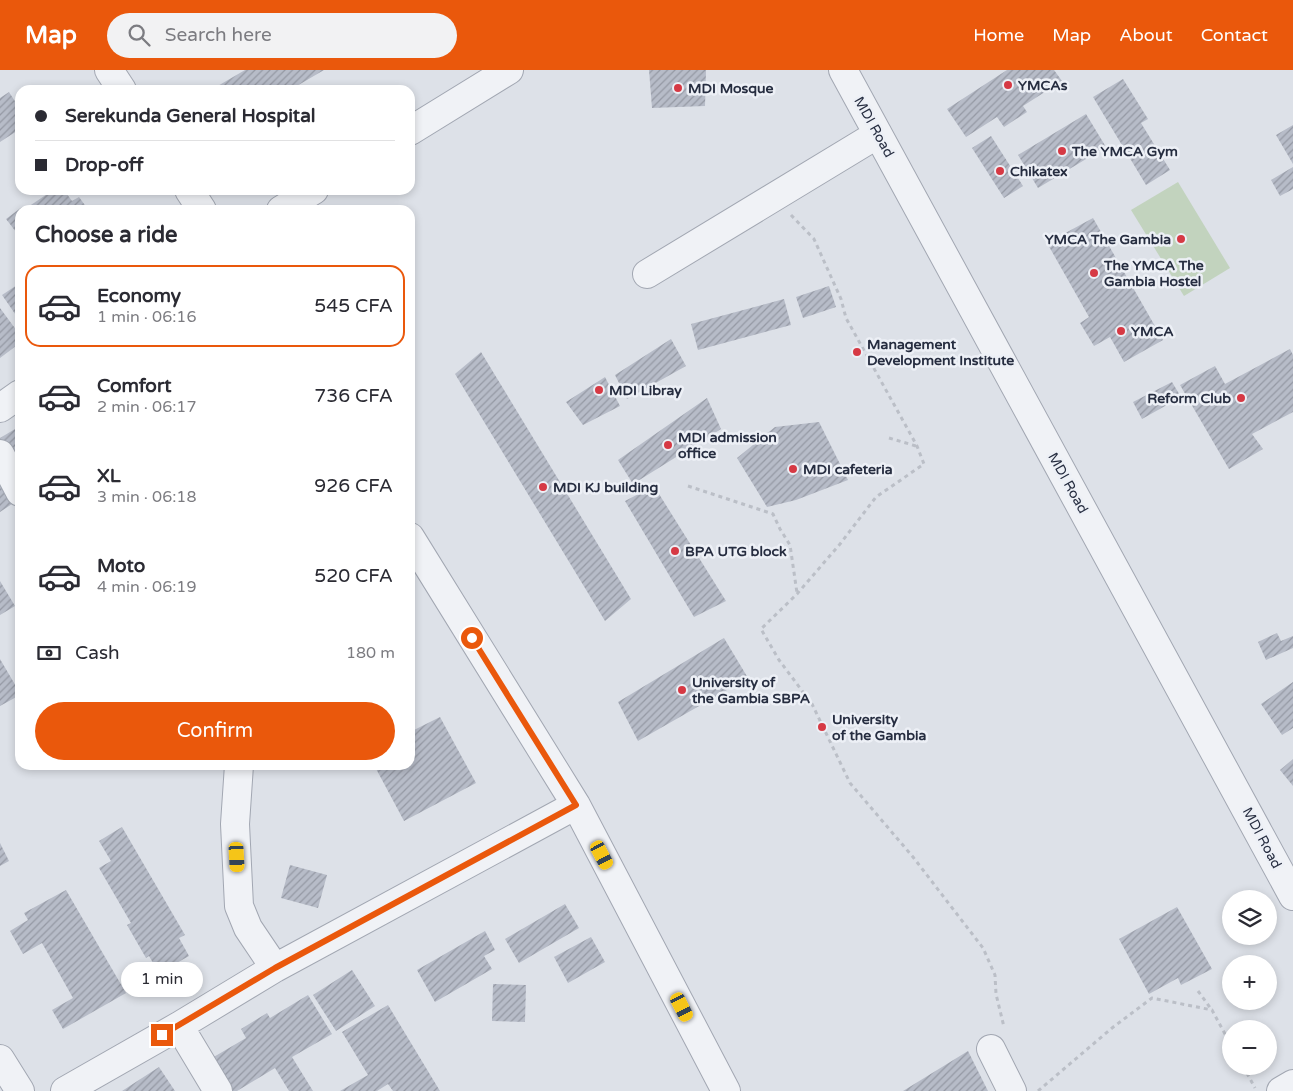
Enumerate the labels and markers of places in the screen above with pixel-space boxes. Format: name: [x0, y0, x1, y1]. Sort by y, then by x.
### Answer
place label: YMCAs: [1018, 77, 1068, 94]
marker: YMCAs: [1002, 79, 1014, 91]
place label: MDI Mosque: [688, 80, 774, 97]
marker: MDI Mosque: [672, 82, 684, 94]
place label: The YMCA Gym: [1071, 143, 1178, 160]
marker: The YMCA Gym: [1056, 145, 1068, 157]
place label: Chikatex: [1010, 163, 1068, 180]
marker: Chikatex: [994, 165, 1006, 177]
place label: YMCA The Gambia: [1045, 231, 1171, 248]
marker: YMCA The Gambia: [1175, 233, 1187, 245]
place label: The YMCA The Gambia Hostel: [1103, 257, 1204, 290]
marker: The YMCA The Gambia Hostel: [1088, 267, 1100, 279]
place label: YMCA: [1131, 323, 1174, 340]
marker: YMCA: [1115, 325, 1127, 337]
place label: Management Development Institute: [867, 336, 1014, 369]
marker: Management Development Institute: [851, 346, 863, 358]
place label: MDI Libray: [609, 382, 682, 399]
marker: MDI Libray: [593, 384, 605, 396]
place label: Reform Club: [1147, 390, 1231, 407]
marker: Reform Club: [1235, 392, 1247, 404]
place label: MDI admission office: [678, 429, 777, 462]
marker: MDI admission office: [662, 439, 674, 451]
place label: MDI cafeteria: [803, 461, 893, 478]
marker: MDI cafeteria: [787, 463, 799, 475]
place label: MDI KJ building: [553, 479, 658, 496]
marker: MDI KJ building: [537, 481, 549, 493]
place label: BPA UTG block: [685, 543, 787, 560]
marker: BPA UTG block: [669, 545, 681, 557]
place label: University of the Gambia SBPA: [691, 674, 811, 707]
marker: University of the Gambia SBPA: [676, 684, 688, 696]
place label: University of the Gambia: [832, 711, 927, 744]
marker: University of the Gambia: [816, 721, 828, 733]

